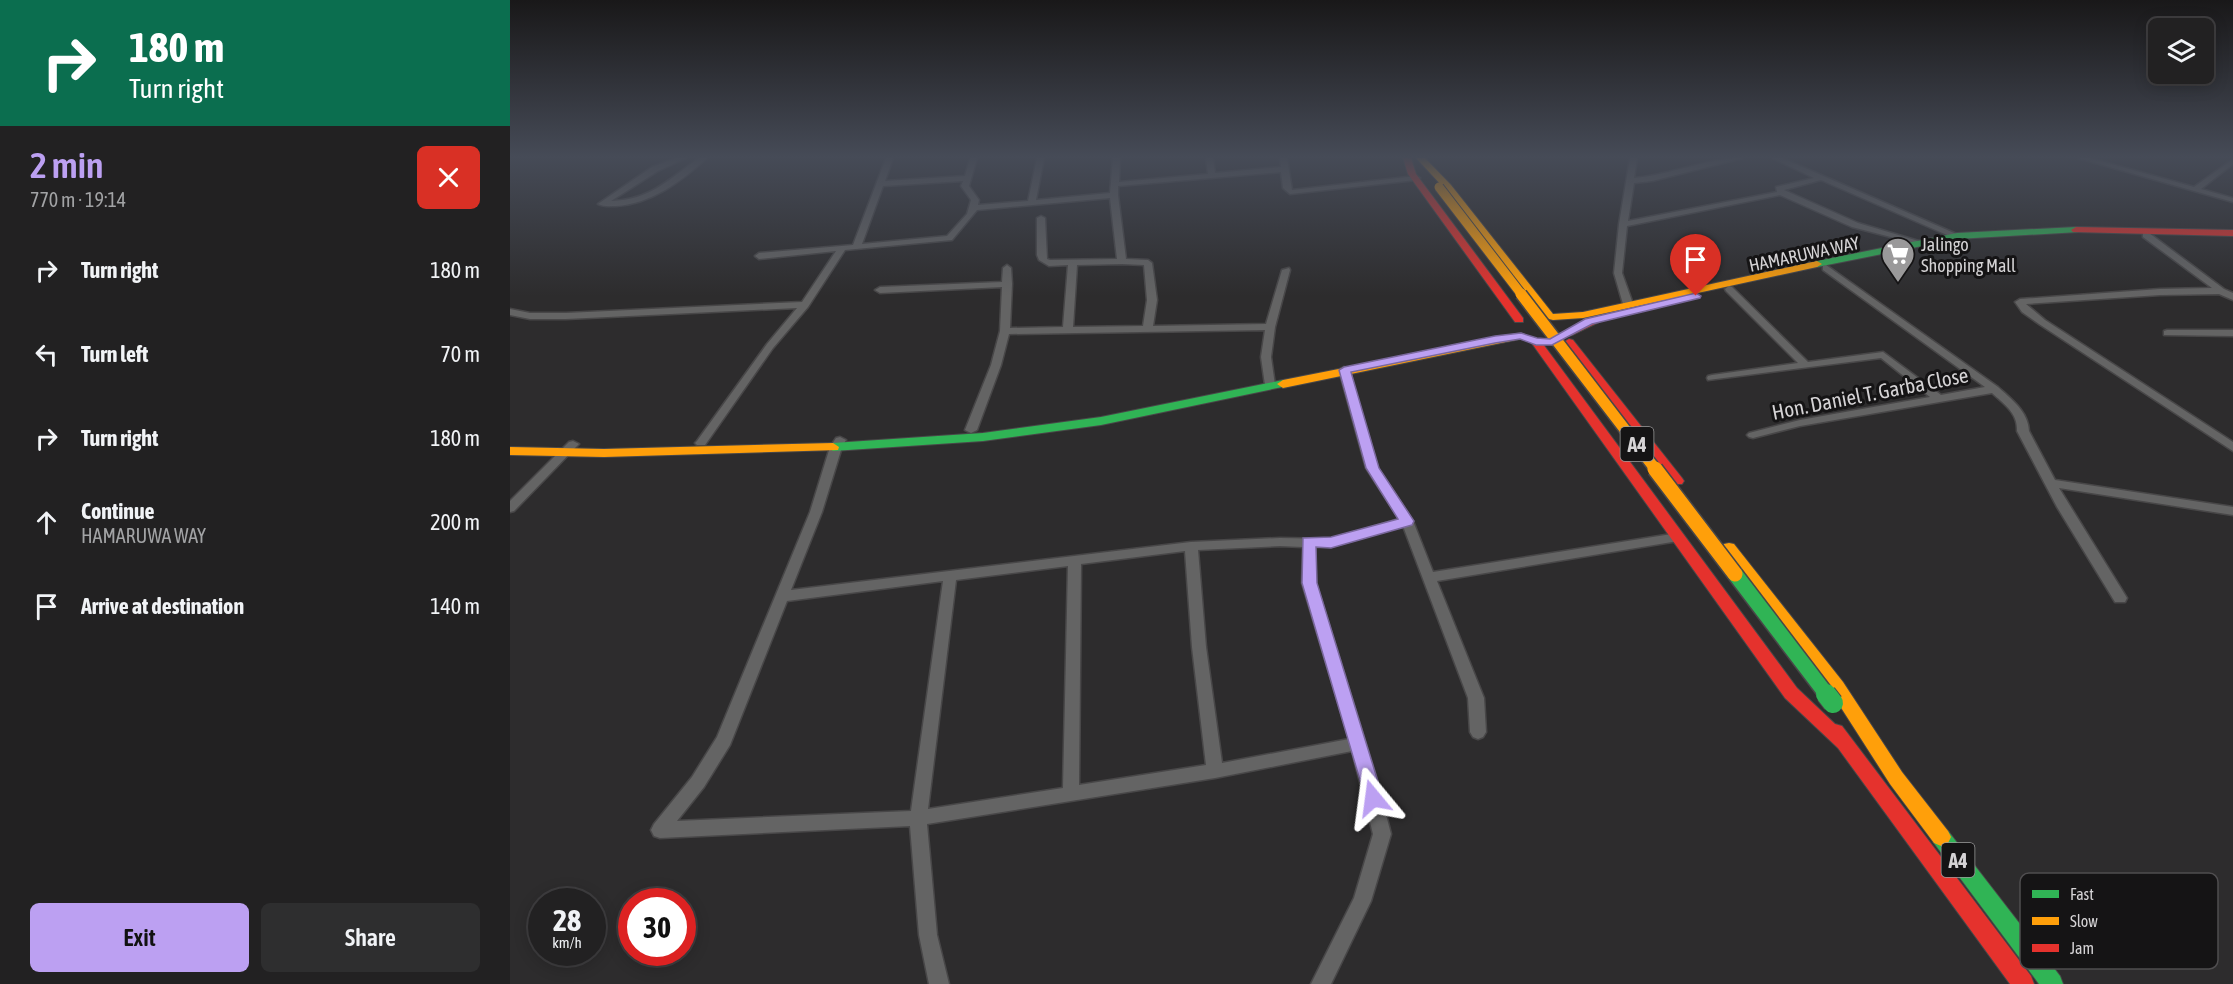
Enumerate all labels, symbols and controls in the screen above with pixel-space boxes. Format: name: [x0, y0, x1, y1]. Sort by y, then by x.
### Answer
map controls: [2148, 18, 2214, 84]
button: layers: [2148, 18, 2214, 84]
text: 180 m: [129, 23, 224, 71]
icon: right: [30, 24, 108, 102]
text: Turn right: [129, 73, 224, 104]
text: 2 min: [30, 144, 104, 186]
button: close: [417, 146, 480, 209]
text: 770 m · 19:14: [30, 188, 126, 211]
street label: HAMARUWA WAY: [1747, 232, 1861, 276]
pin: [1670, 234, 1721, 296]
place label: Jalingo Shopping Mall: [1921, 234, 2016, 276]
supermarket icon: Jalingo Shopping Mall: [1880, 236, 1916, 283]
icon: arrive: [1679, 243, 1712, 276]
icon: right: [30, 254, 63, 287]
text: Turn right: [81, 257, 158, 283]
text: 180 m: [430, 257, 480, 283]
icon: left: [30, 338, 63, 371]
text: Turn left: [81, 341, 148, 367]
text: 70 m: [440, 341, 480, 367]
street label: Hon. Daniel T. Garba Close: [1770, 362, 1970, 424]
icon: right: [30, 422, 63, 455]
text: Turn right: [81, 425, 158, 451]
text: 180 m: [430, 425, 480, 451]
road number: A4: [1620, 427, 1654, 461]
text: Continue: [81, 498, 155, 524]
icon: ahead: [30, 506, 63, 539]
text: 200 m: [430, 509, 480, 535]
text: HAMARUWA WAY: [81, 524, 206, 547]
icon: arrive: [30, 590, 63, 623]
text: Arrive at destination: [81, 593, 244, 619]
text: 140 m: [430, 593, 480, 619]
position arrow: [1341, 766, 1405, 830]
road number: A4: [1942, 843, 1974, 877]
legend: [2020, 873, 2218, 969]
text: Fast: [2070, 885, 2094, 903]
speed limit sign: 30: [618, 888, 696, 966]
button: Exit: [30, 903, 249, 972]
button: Share: [261, 903, 480, 972]
text: 28: [553, 903, 581, 937]
text: Slow: [2070, 912, 2098, 930]
text: km/h: [552, 934, 582, 951]
text: Jam: [2070, 939, 2094, 957]

